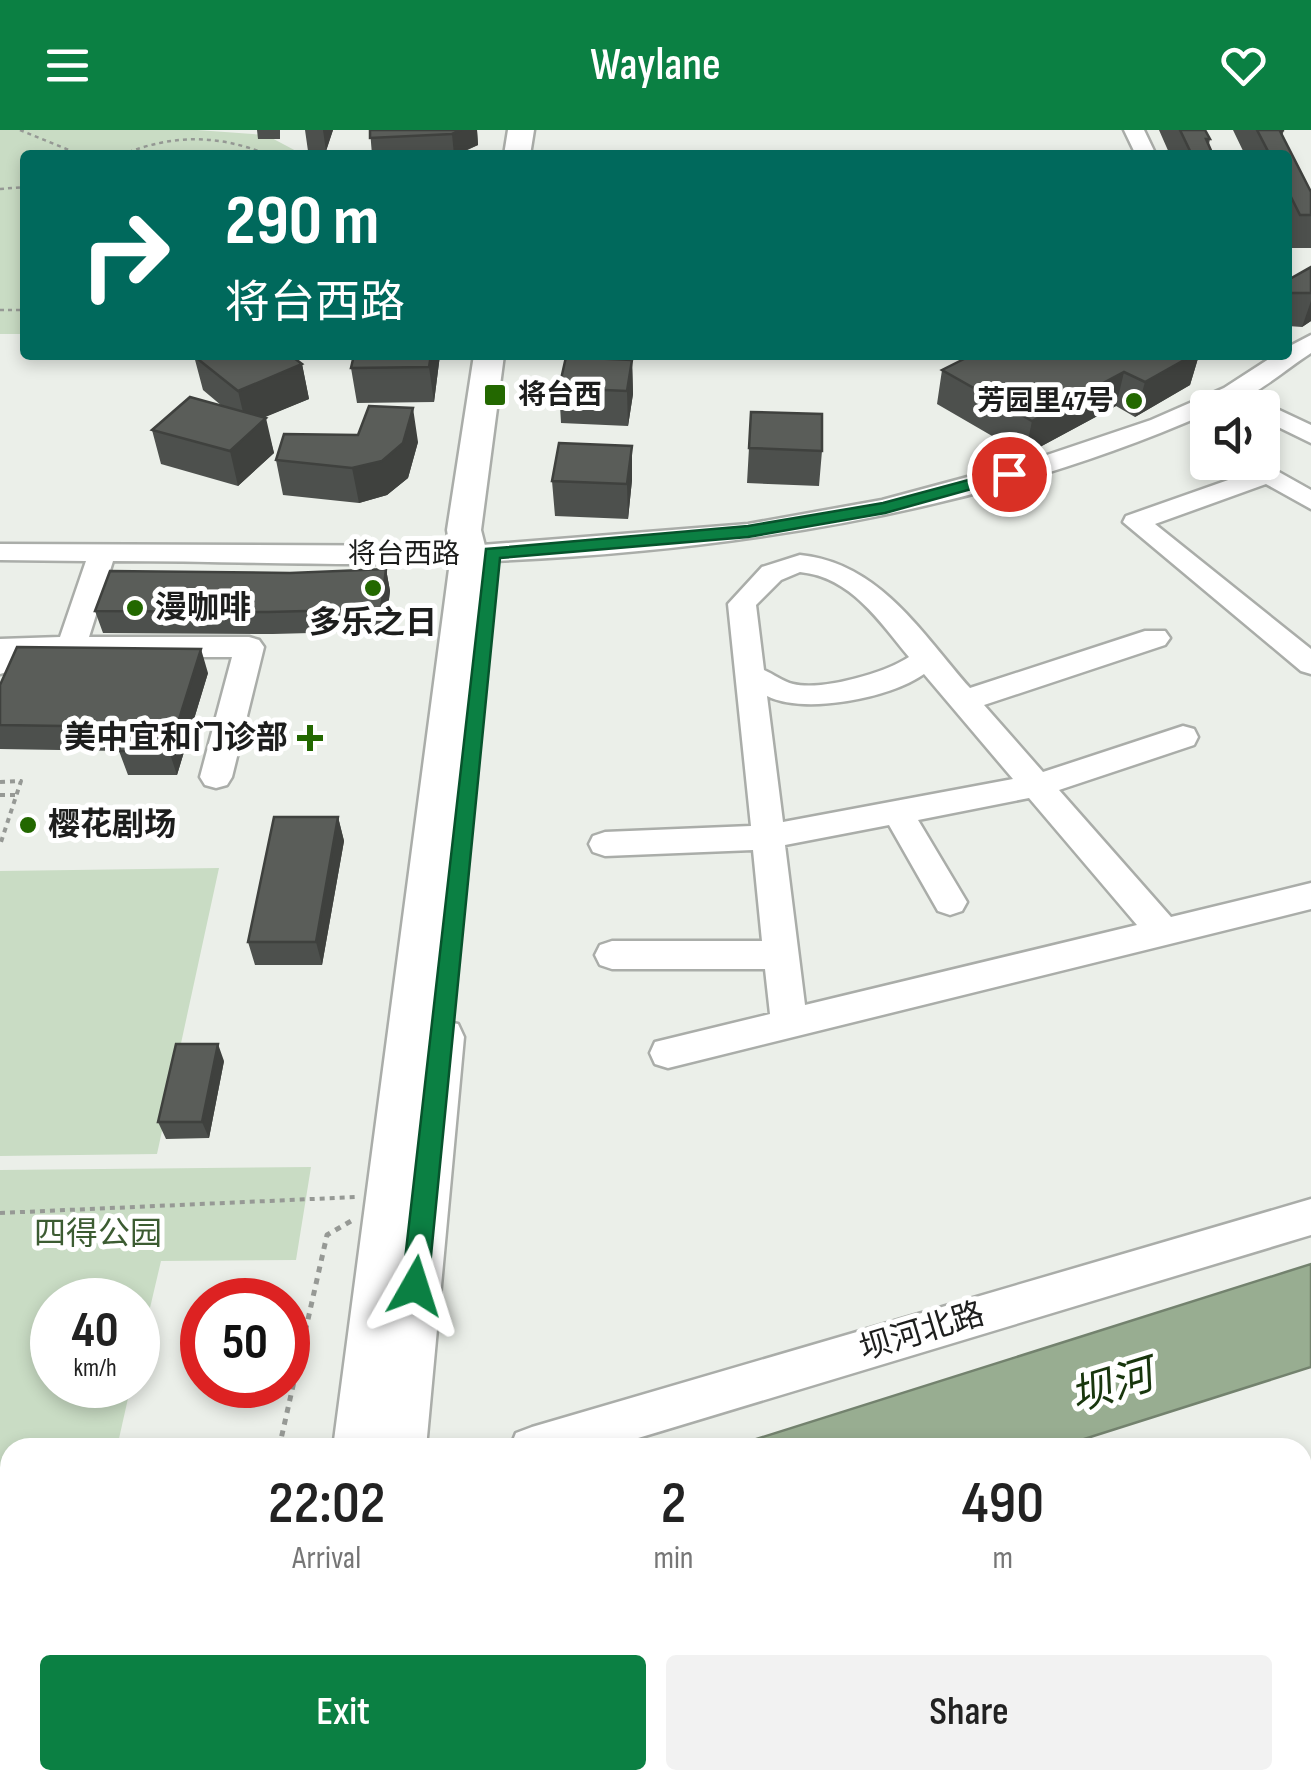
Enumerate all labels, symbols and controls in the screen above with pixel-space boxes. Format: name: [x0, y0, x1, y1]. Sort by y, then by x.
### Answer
icon: menu: [40, 38, 95, 93]
text: Waylane: [590, 38, 721, 93]
icon: heart: [1216, 38, 1271, 93]
text: 290 m: [225, 180, 380, 264]
icon: right: [60, 190, 190, 320]
text: 将台西路: [225, 276, 405, 331]
place label: 将台西: [518, 379, 602, 412]
marker: 将台西: [482, 382, 508, 408]
place label: 芳园里47号: [977, 385, 1114, 418]
marker: 芳园里47号: [1123, 390, 1145, 412]
map controls: [1190, 390, 1280, 480]
button: sound: [1190, 390, 1280, 480]
pin: [967, 432, 1052, 517]
icon: arrive: [982, 447, 1037, 502]
street label: 将台西路: [348, 538, 460, 571]
marker: 多乐之日: [362, 577, 384, 599]
place label: 漫咖啡: [155, 589, 251, 628]
marker: 漫咖啡: [124, 597, 146, 619]
place label: 多乐之日: [309, 604, 437, 643]
place label: 美中宜和门诊部: [64, 719, 288, 758]
marker: 美中宜和门诊部: [297, 725, 323, 751]
place label: 樱花剧场: [48, 806, 176, 845]
marker: 樱花剧场: [17, 814, 39, 836]
park label: 四得公园: [34, 1215, 162, 1254]
position arrow: [363, 1234, 467, 1338]
speed limit sign: 50: [180, 1278, 310, 1408]
street label: 坝河北路: [855, 1295, 989, 1369]
text: 40: [71, 1301, 119, 1361]
water label: 坝河: [1064, 1348, 1166, 1424]
text: km/h: [73, 1353, 117, 1384]
text: 22:02: [268, 1468, 385, 1540]
text: 2: [661, 1468, 686, 1540]
text: 490: [962, 1468, 1044, 1540]
text: Arrival: [292, 1539, 361, 1578]
text: min: [653, 1539, 694, 1578]
text: m: [993, 1539, 1013, 1578]
button: Exit: [40, 1655, 646, 1770]
button: Share: [666, 1655, 1272, 1770]

